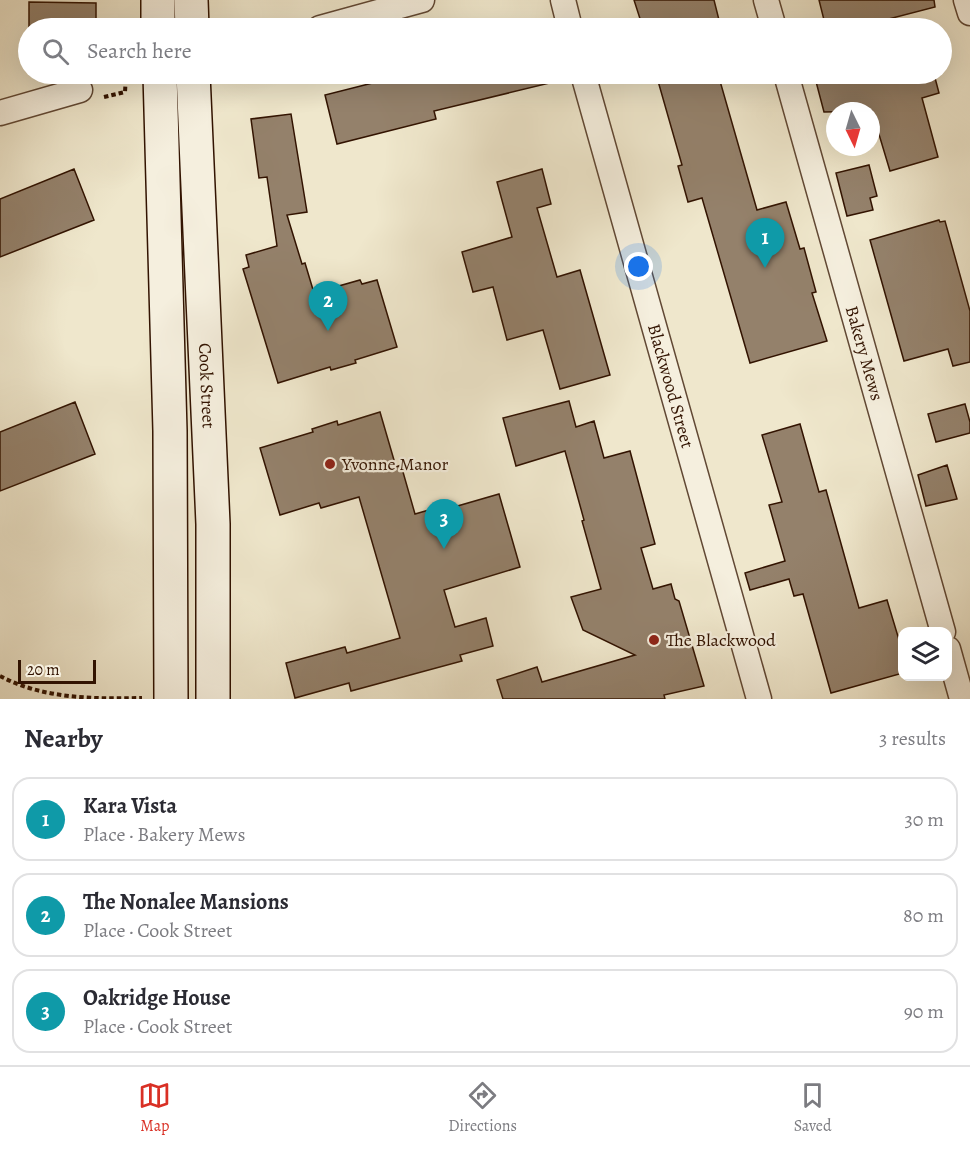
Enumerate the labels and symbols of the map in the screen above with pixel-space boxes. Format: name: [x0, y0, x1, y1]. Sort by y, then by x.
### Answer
north arrow: [826, 102, 880, 156]
pin: 1: [746, 218, 784, 268]
your location: [624, 252, 653, 281]
pin: 2: [308, 282, 348, 331]
street label: Bakery Mews: [840, 303, 889, 403]
street label: Blackwood Street: [642, 321, 700, 451]
street label: Cook Street: [193, 342, 221, 429]
place label: Yvonne Manor: [341, 452, 448, 476]
marker: Yvonne Manor: [323, 457, 337, 471]
pin: 3: [424, 500, 464, 549]
place label: The Blackwood: [666, 628, 776, 652]
marker: The Blackwood: [647, 633, 661, 647]
scale bar: [18, 657, 96, 684]

